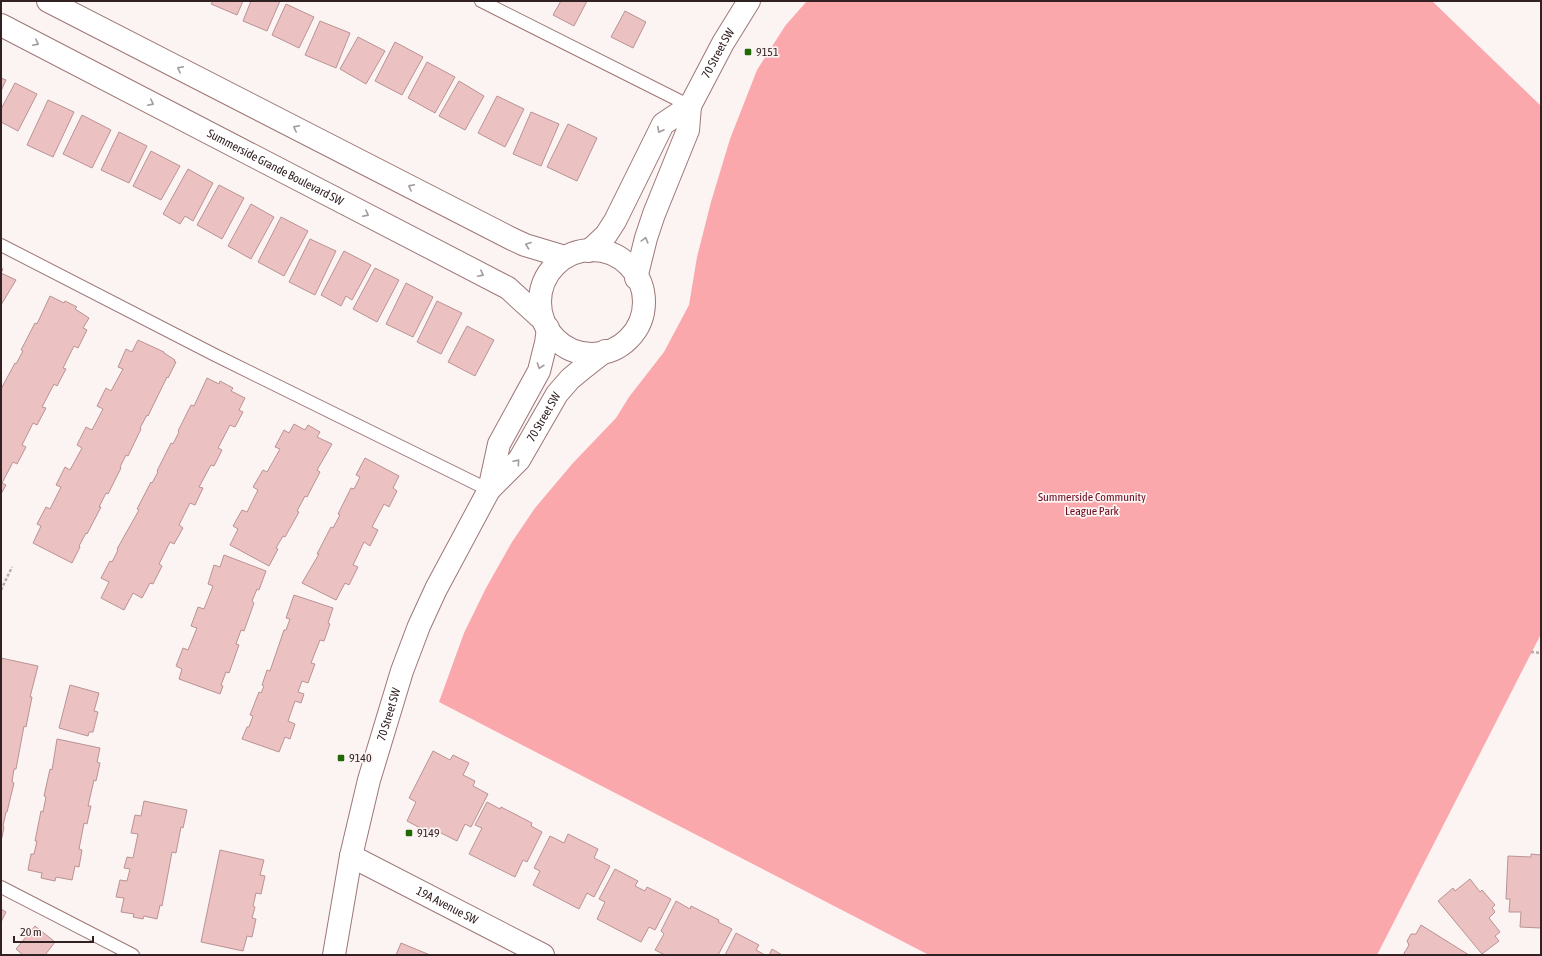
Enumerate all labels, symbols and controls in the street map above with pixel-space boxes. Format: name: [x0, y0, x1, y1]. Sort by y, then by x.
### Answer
street label: 70 Street SW: [699, 25, 738, 81]
one-way arrow: [31, 38, 39, 46]
place label: 9151: [756, 45, 779, 59]
marker: 9151: [743, 47, 753, 57]
one-way arrow: [177, 66, 184, 73]
one-way arrow: [147, 98, 154, 105]
one-way arrow: [292, 125, 300, 133]
street label: Summerside Grande Boulevard SW: [205, 126, 346, 209]
one-way arrow: [657, 126, 665, 133]
one-way arrow: [408, 184, 416, 192]
one-way arrow: [362, 209, 369, 217]
one-way arrow: [641, 237, 649, 243]
one-way arrow: [524, 241, 531, 250]
one-way arrow: [477, 269, 485, 277]
one-way arrow: [536, 362, 545, 369]
street label: 70 Street SW: [524, 390, 564, 444]
one-way arrow: [512, 459, 519, 467]
park label: Summerside Community League Park: [1038, 490, 1146, 518]
street label: 70 Street SW: [374, 686, 404, 743]
place label: 9140: [349, 751, 372, 765]
marker: 9140: [336, 753, 346, 763]
place label: 9149: [417, 826, 440, 840]
marker: 9149: [404, 828, 414, 838]
street label: 19A Avenue SW: [414, 884, 480, 927]
scale bar: [14, 918, 93, 944]
text: 20 m: [20, 925, 42, 939]

